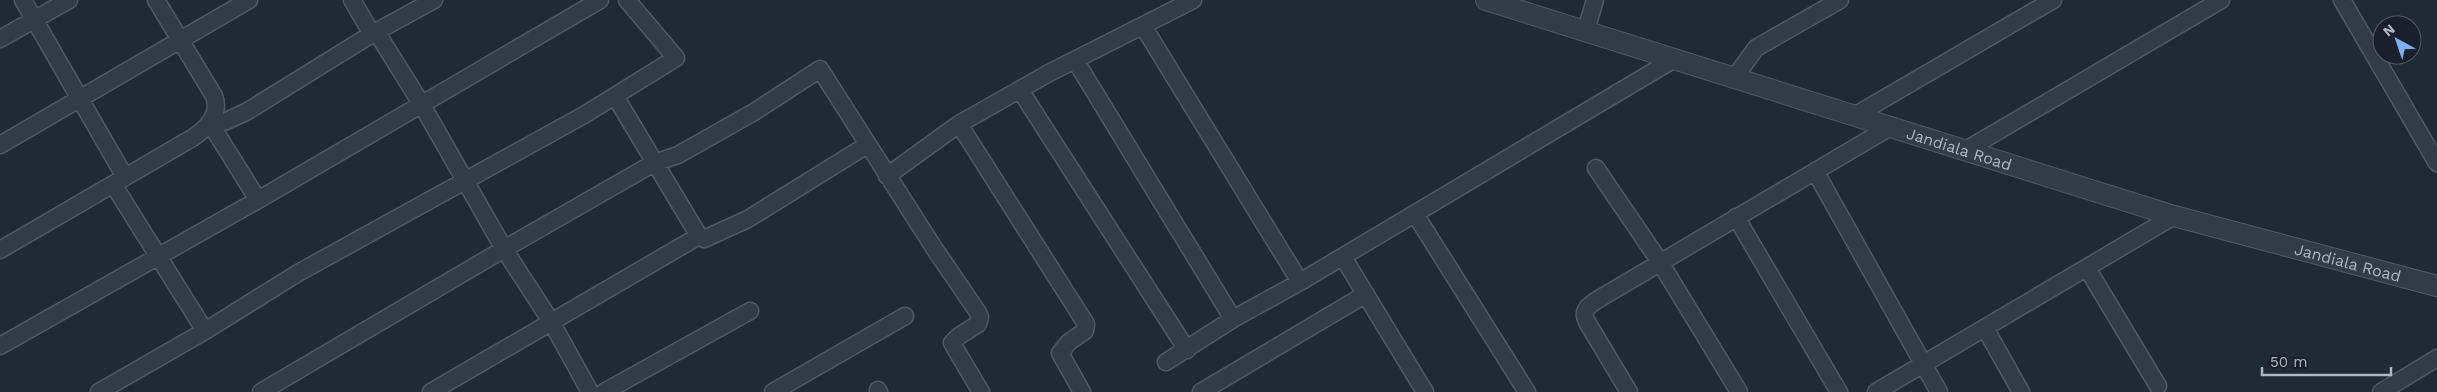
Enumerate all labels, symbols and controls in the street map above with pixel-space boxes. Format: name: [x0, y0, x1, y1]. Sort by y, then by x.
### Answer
north arrow: [2372, 15, 2422, 65]
text: N: [2380, 21, 2398, 40]
street label: Jandiala Road: [1904, 123, 2014, 174]
street label: Jandiala Road: [2293, 239, 2403, 286]
scale bar: [2262, 344, 2391, 376]
text: 50 m: [2270, 353, 2307, 371]

